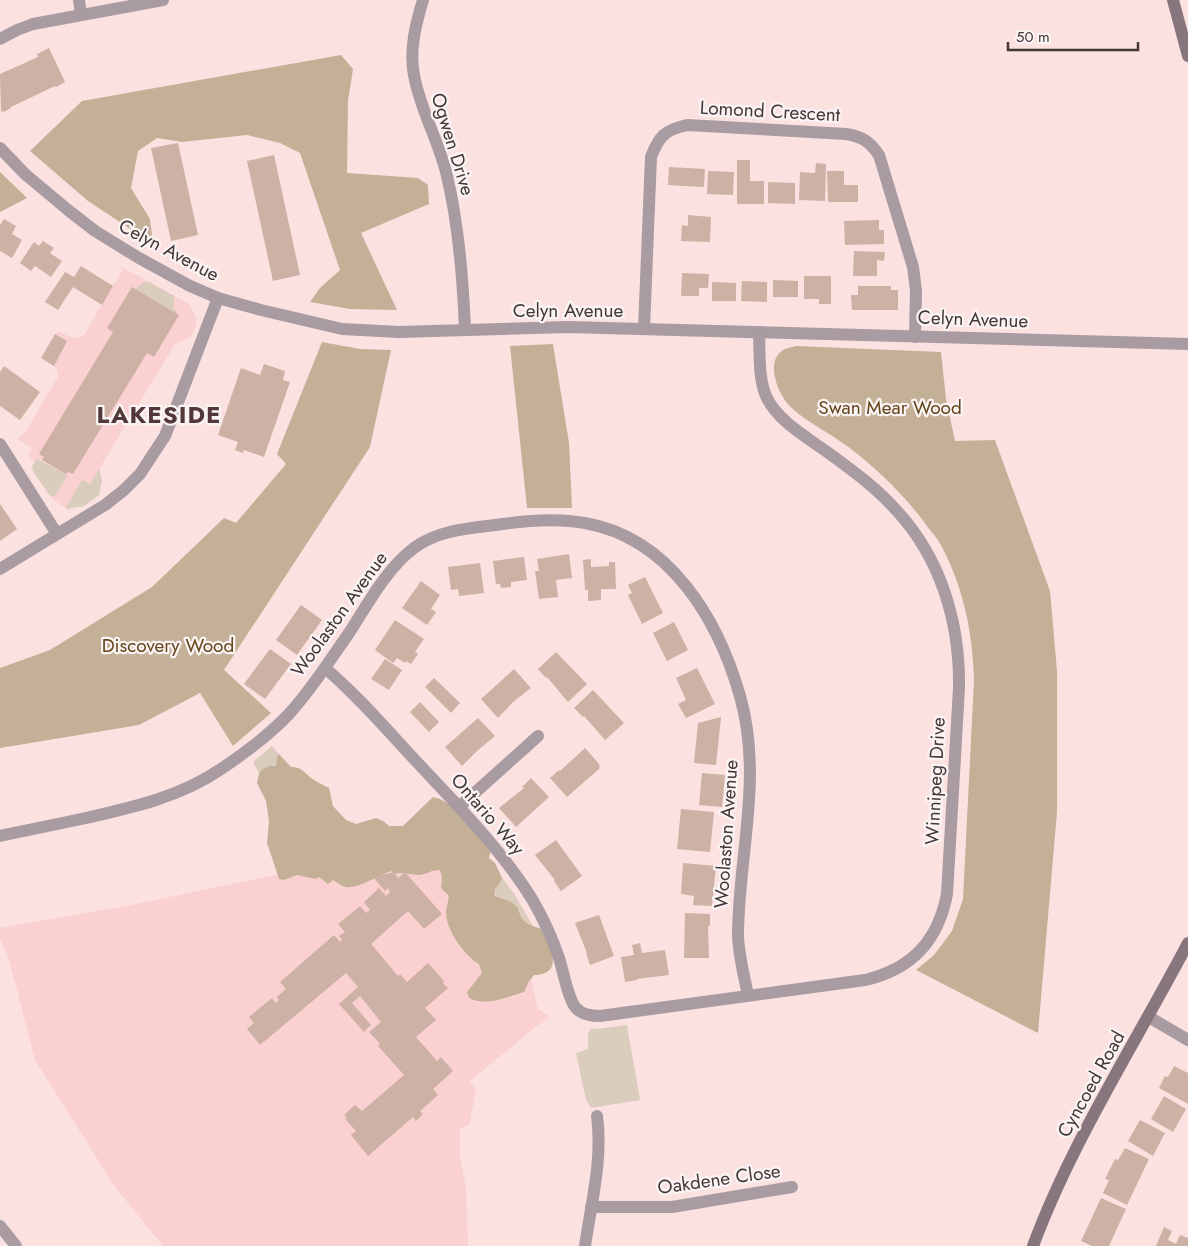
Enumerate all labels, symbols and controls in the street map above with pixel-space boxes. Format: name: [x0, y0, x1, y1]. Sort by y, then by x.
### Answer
scale bar: [1008, 20, 1138, 52]
text: 50 m: [1016, 26, 1050, 48]
street label: Ogwen Drive: [425, 89, 481, 199]
street label: Lomond Crescent: [699, 94, 841, 128]
street label: Celyn Avenue: [114, 212, 224, 288]
street label: Celyn Avenue: [513, 297, 623, 324]
street label: Celyn Avenue: [917, 304, 1029, 334]
park label: Swan Mear Wood: [818, 394, 962, 421]
district label: LAKESIDE: [96, 397, 222, 432]
street label: Woolaston Avenue: [284, 546, 394, 682]
park label: Discovery Wood: [102, 632, 234, 659]
street label: Winnipeg Drive: [918, 716, 952, 846]
street label: Woolaston Avenue: [707, 759, 745, 909]
street label: Ontario Way: [445, 767, 532, 861]
street label: Cyncoed Road: [1051, 1026, 1131, 1142]
street label: Oakdene Close: [656, 1157, 782, 1201]

